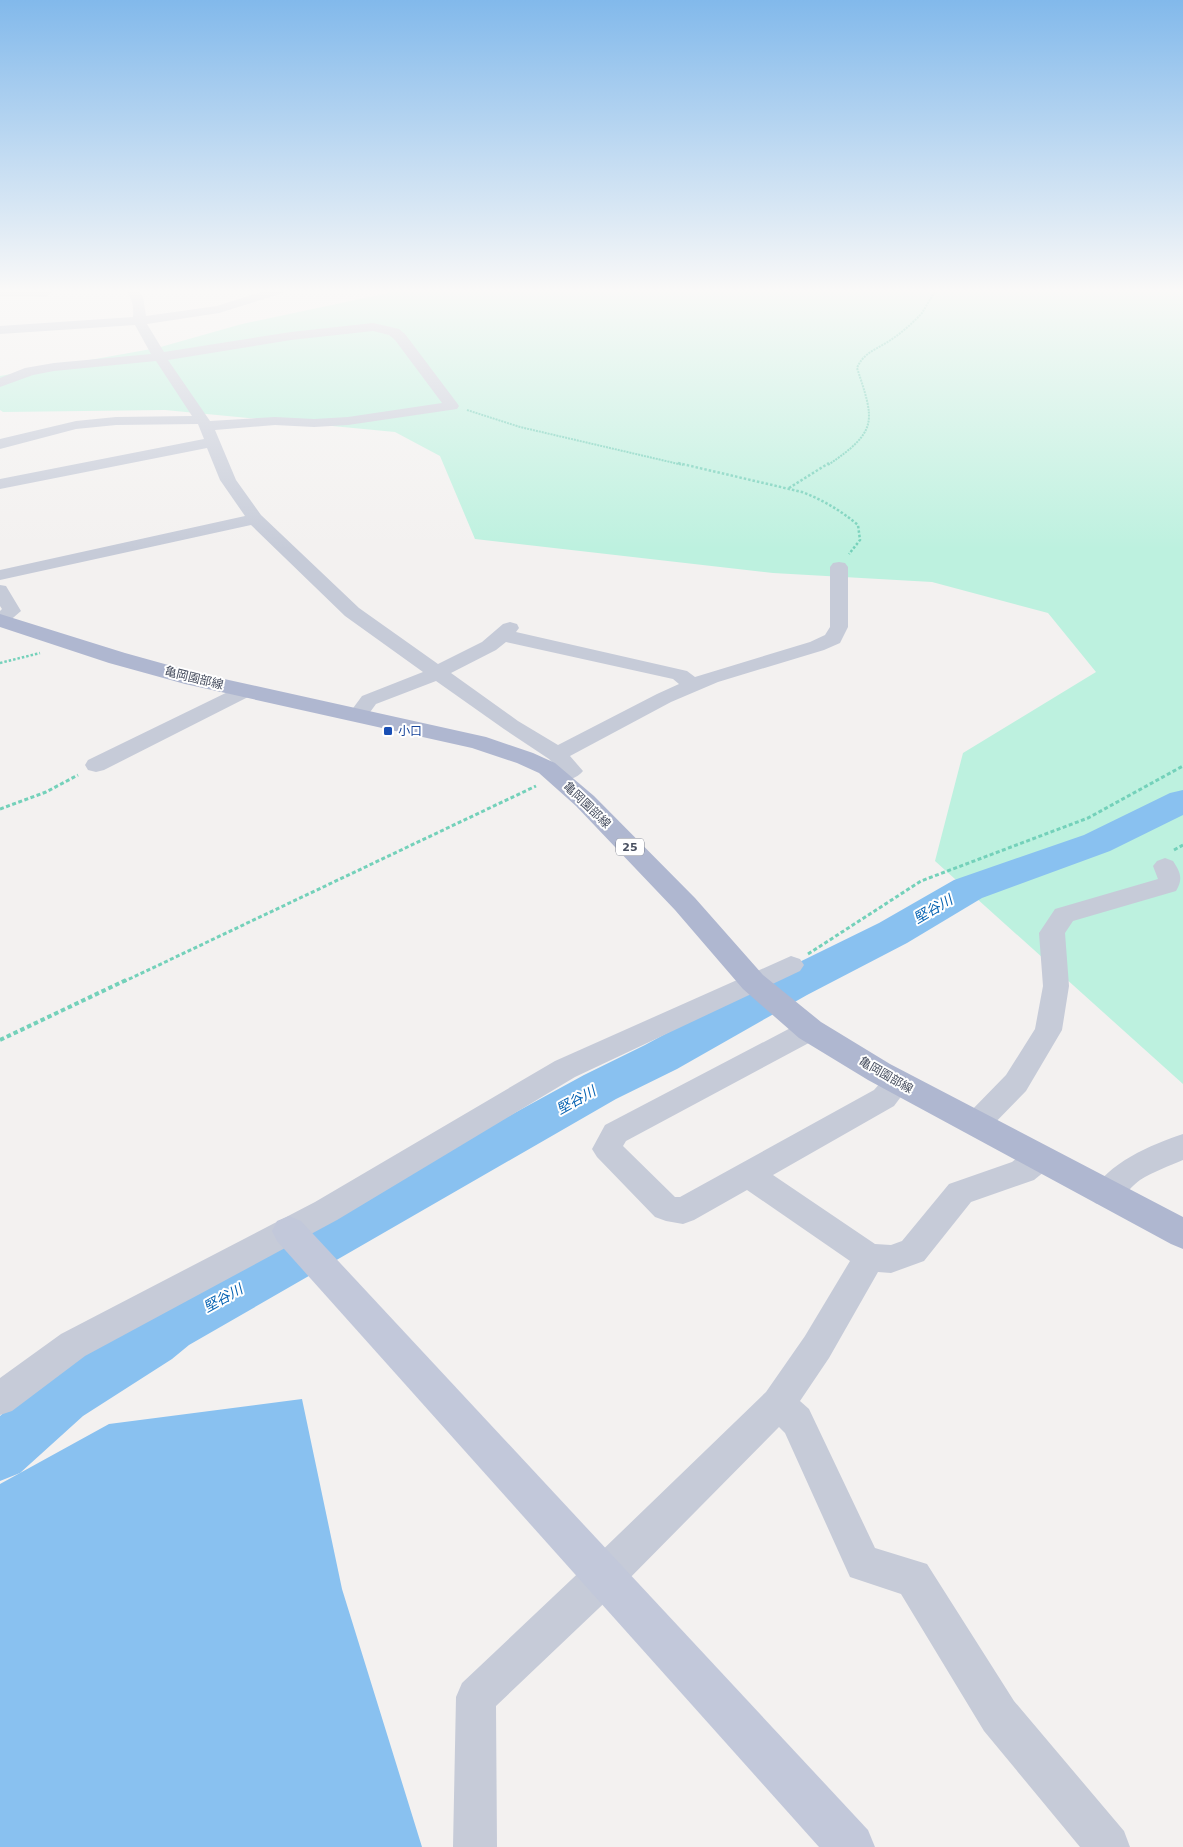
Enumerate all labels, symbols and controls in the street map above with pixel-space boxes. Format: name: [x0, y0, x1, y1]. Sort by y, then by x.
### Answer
street label: 亀岡園部線: [163, 664, 225, 692]
place label: 小口: [398, 724, 422, 738]
marker: 小口: [382, 725, 394, 737]
street label: 亀岡園部線: [561, 779, 613, 831]
road number: 25: [616, 839, 644, 856]
water label: 堅谷川: [911, 891, 957, 926]
street label: 亀岡園部線: [857, 1054, 915, 1096]
water label: 堅谷川: [554, 1082, 600, 1117]
water label: 堅谷川: [201, 1280, 247, 1315]

